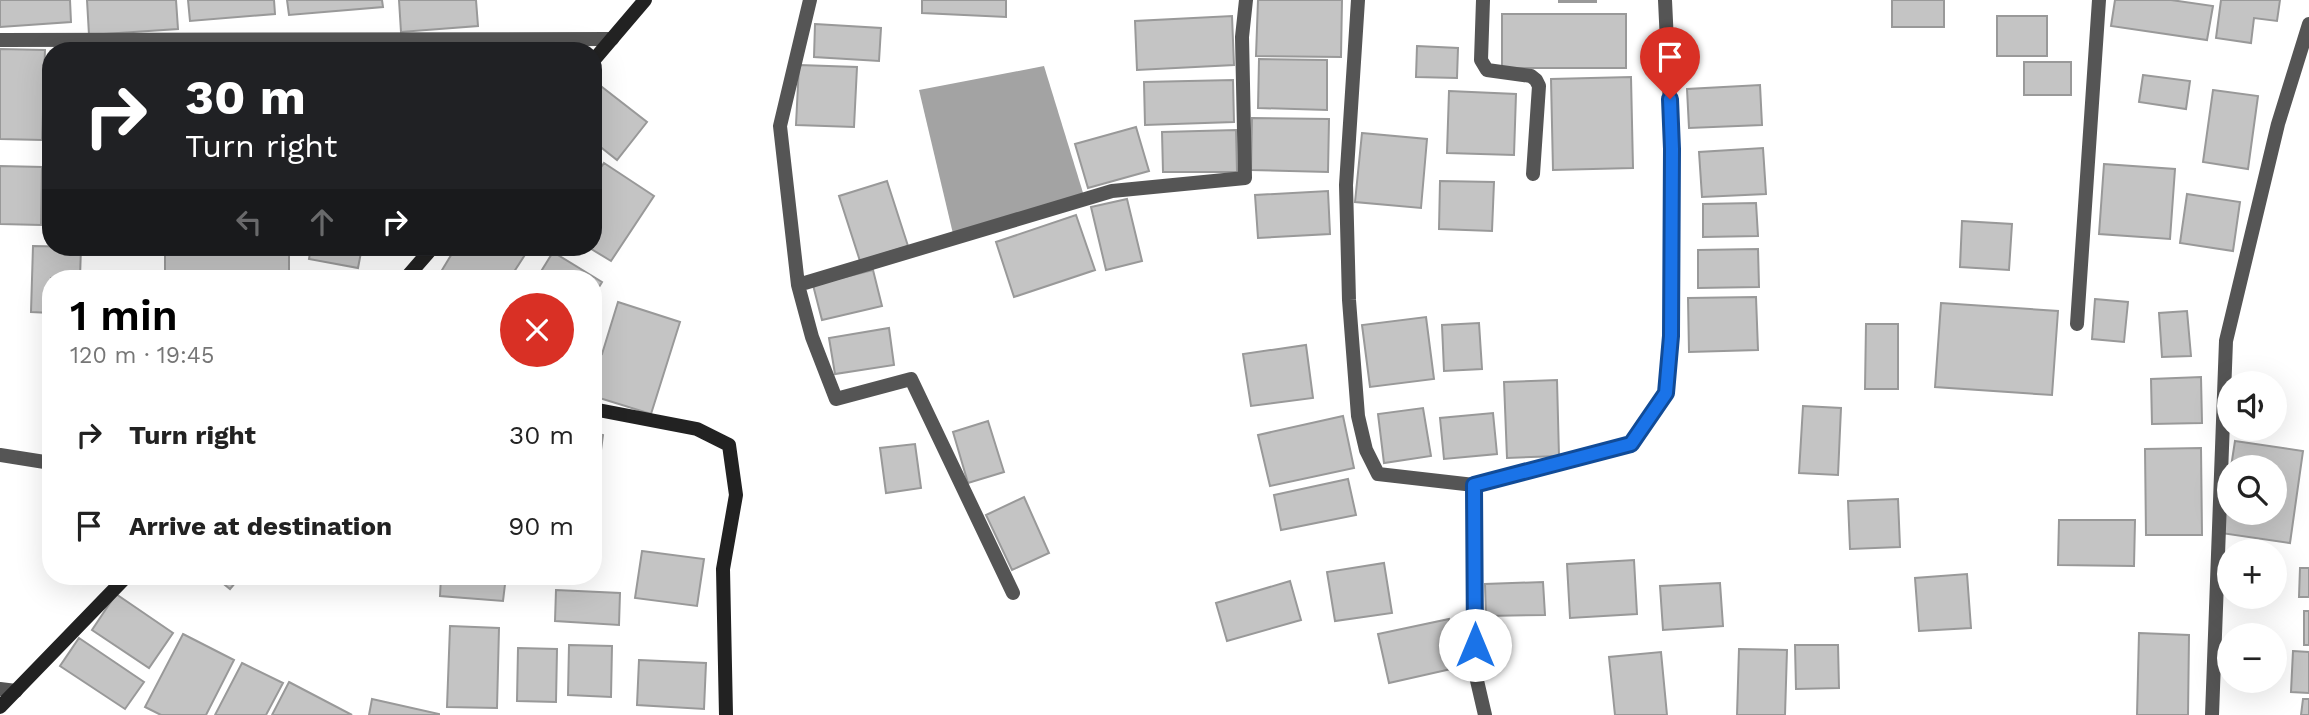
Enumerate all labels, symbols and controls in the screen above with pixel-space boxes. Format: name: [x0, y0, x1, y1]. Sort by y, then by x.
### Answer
pin: [1640, 27, 1700, 99]
icon: arrive: [1651, 38, 1689, 76]
text: 30 m: [185, 68, 306, 126]
icon: right: [70, 70, 161, 161]
text: Turn right: [185, 127, 337, 165]
icon: left: [230, 203, 268, 241]
icon: ahead: [303, 203, 341, 241]
icon: right: [376, 203, 414, 241]
text: 1 min: [70, 291, 178, 340]
button: close: [500, 293, 574, 367]
text: 120 m · 19:45: [70, 342, 214, 369]
map controls: [2217, 371, 2287, 693]
button: sound: [2217, 371, 2287, 441]
icon: right: [70, 416, 108, 454]
text: Turn right: [129, 420, 256, 450]
text: 30 m: [509, 420, 574, 450]
button: search: [2217, 455, 2287, 525]
icon: arrive: [70, 507, 108, 545]
text: Arrive at destination: [129, 511, 392, 541]
text: 90 m: [508, 511, 574, 541]
button: +: [2217, 539, 2287, 609]
position arrow: [1438, 608, 1512, 682]
button: −: [2217, 623, 2287, 693]

